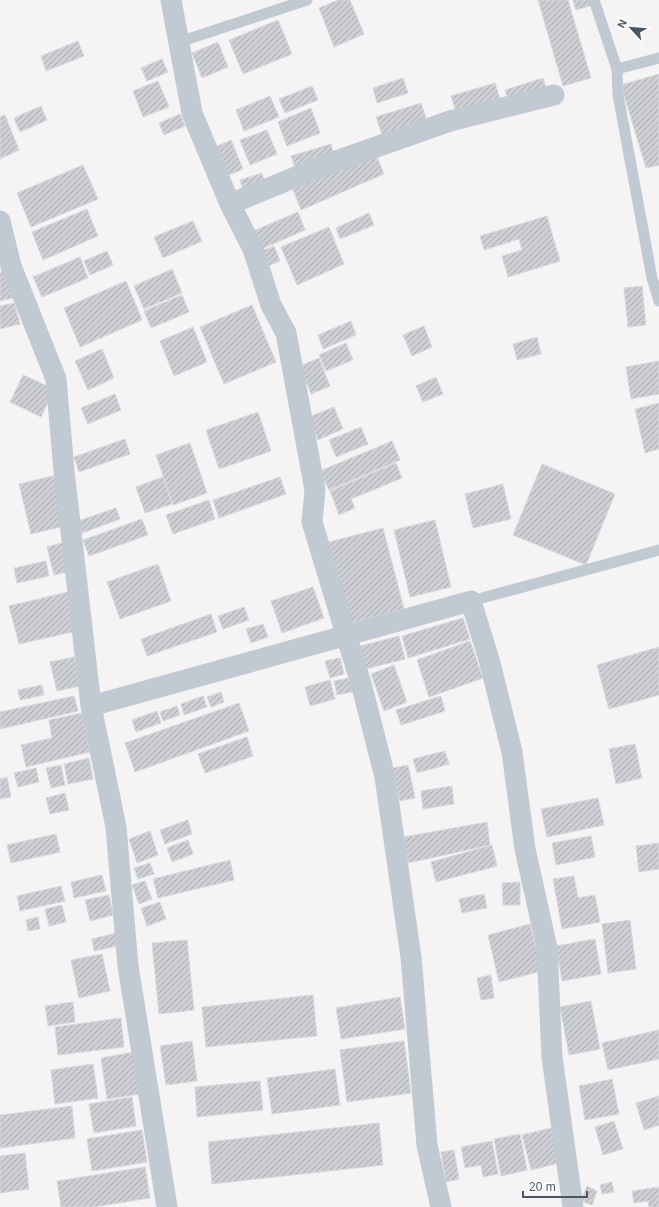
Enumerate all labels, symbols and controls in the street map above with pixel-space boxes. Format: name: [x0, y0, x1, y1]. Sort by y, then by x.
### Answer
north arrow: [611, 8, 651, 48]
text: N: [615, 17, 629, 30]
scale bar: [523, 1173, 587, 1199]
text: 20 m: [529, 1180, 556, 1194]

